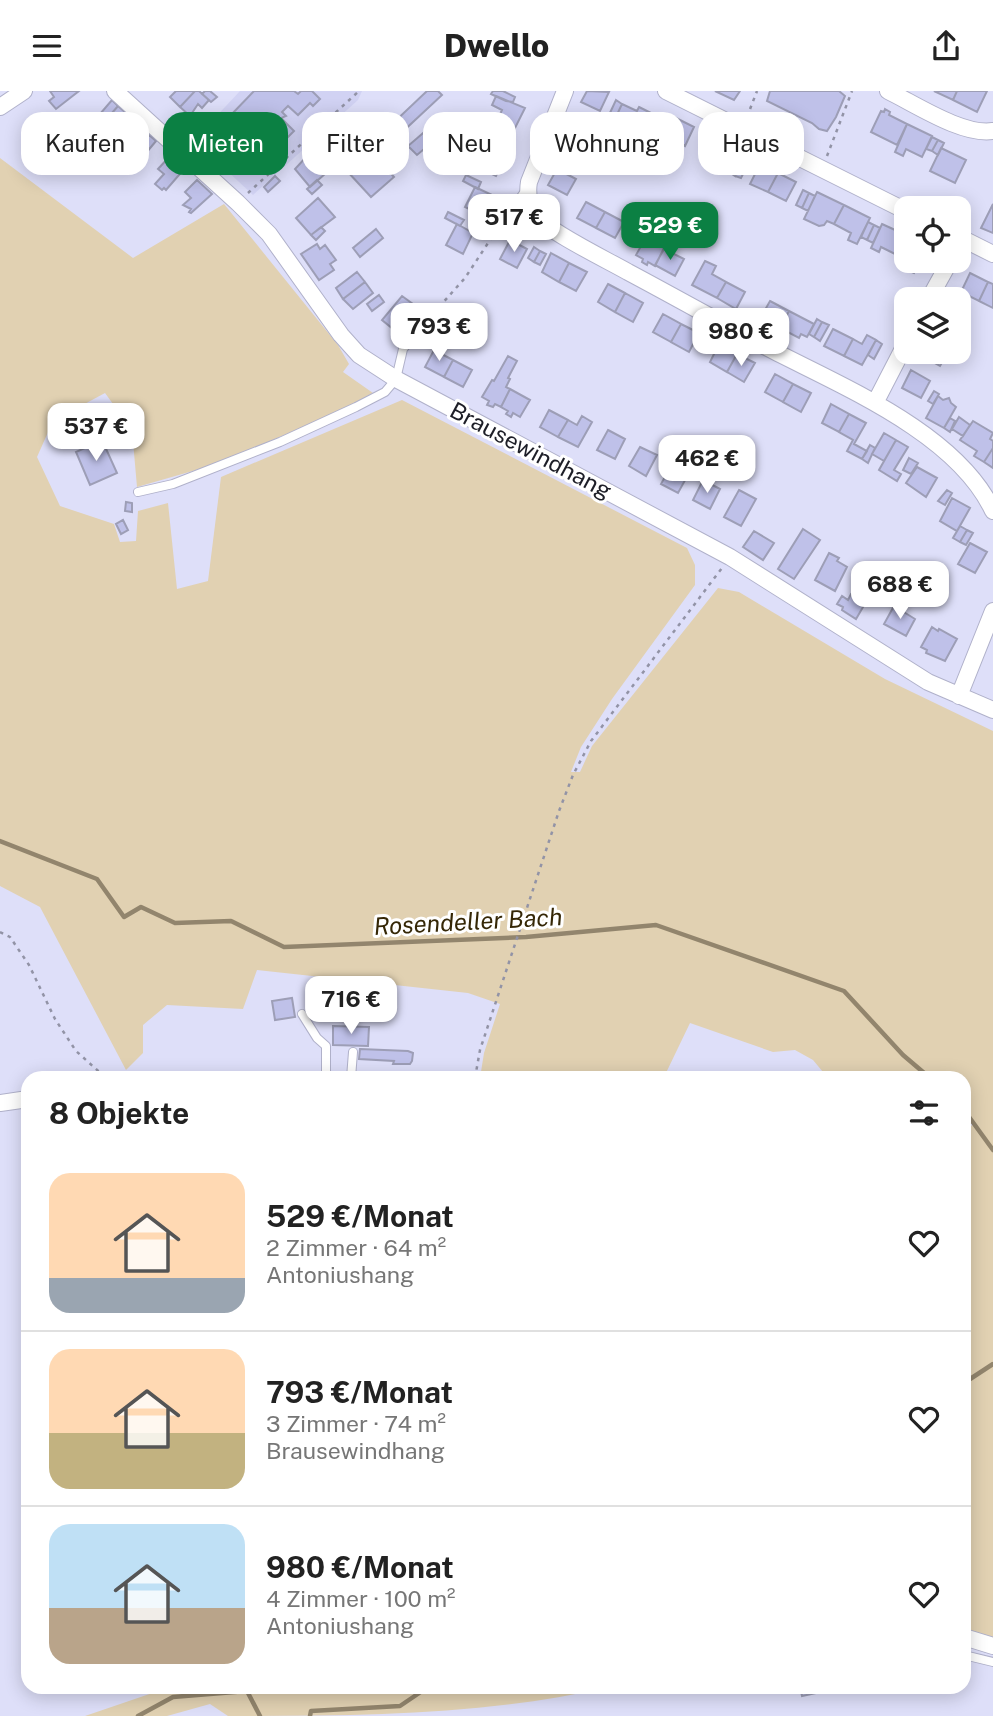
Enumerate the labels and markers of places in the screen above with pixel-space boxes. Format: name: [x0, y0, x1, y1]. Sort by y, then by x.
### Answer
pin: 517 €: [465, 195, 563, 254]
pin: 529 €: [621, 202, 719, 262]
pin: 793 €: [390, 303, 488, 363]
pin: 980 €: [692, 309, 790, 368]
pin: 537 €: [47, 403, 145, 463]
pin: 462 €: [658, 435, 756, 495]
pin: 688 €: [851, 561, 949, 621]
pin: 716 €: [302, 977, 400, 1036]

